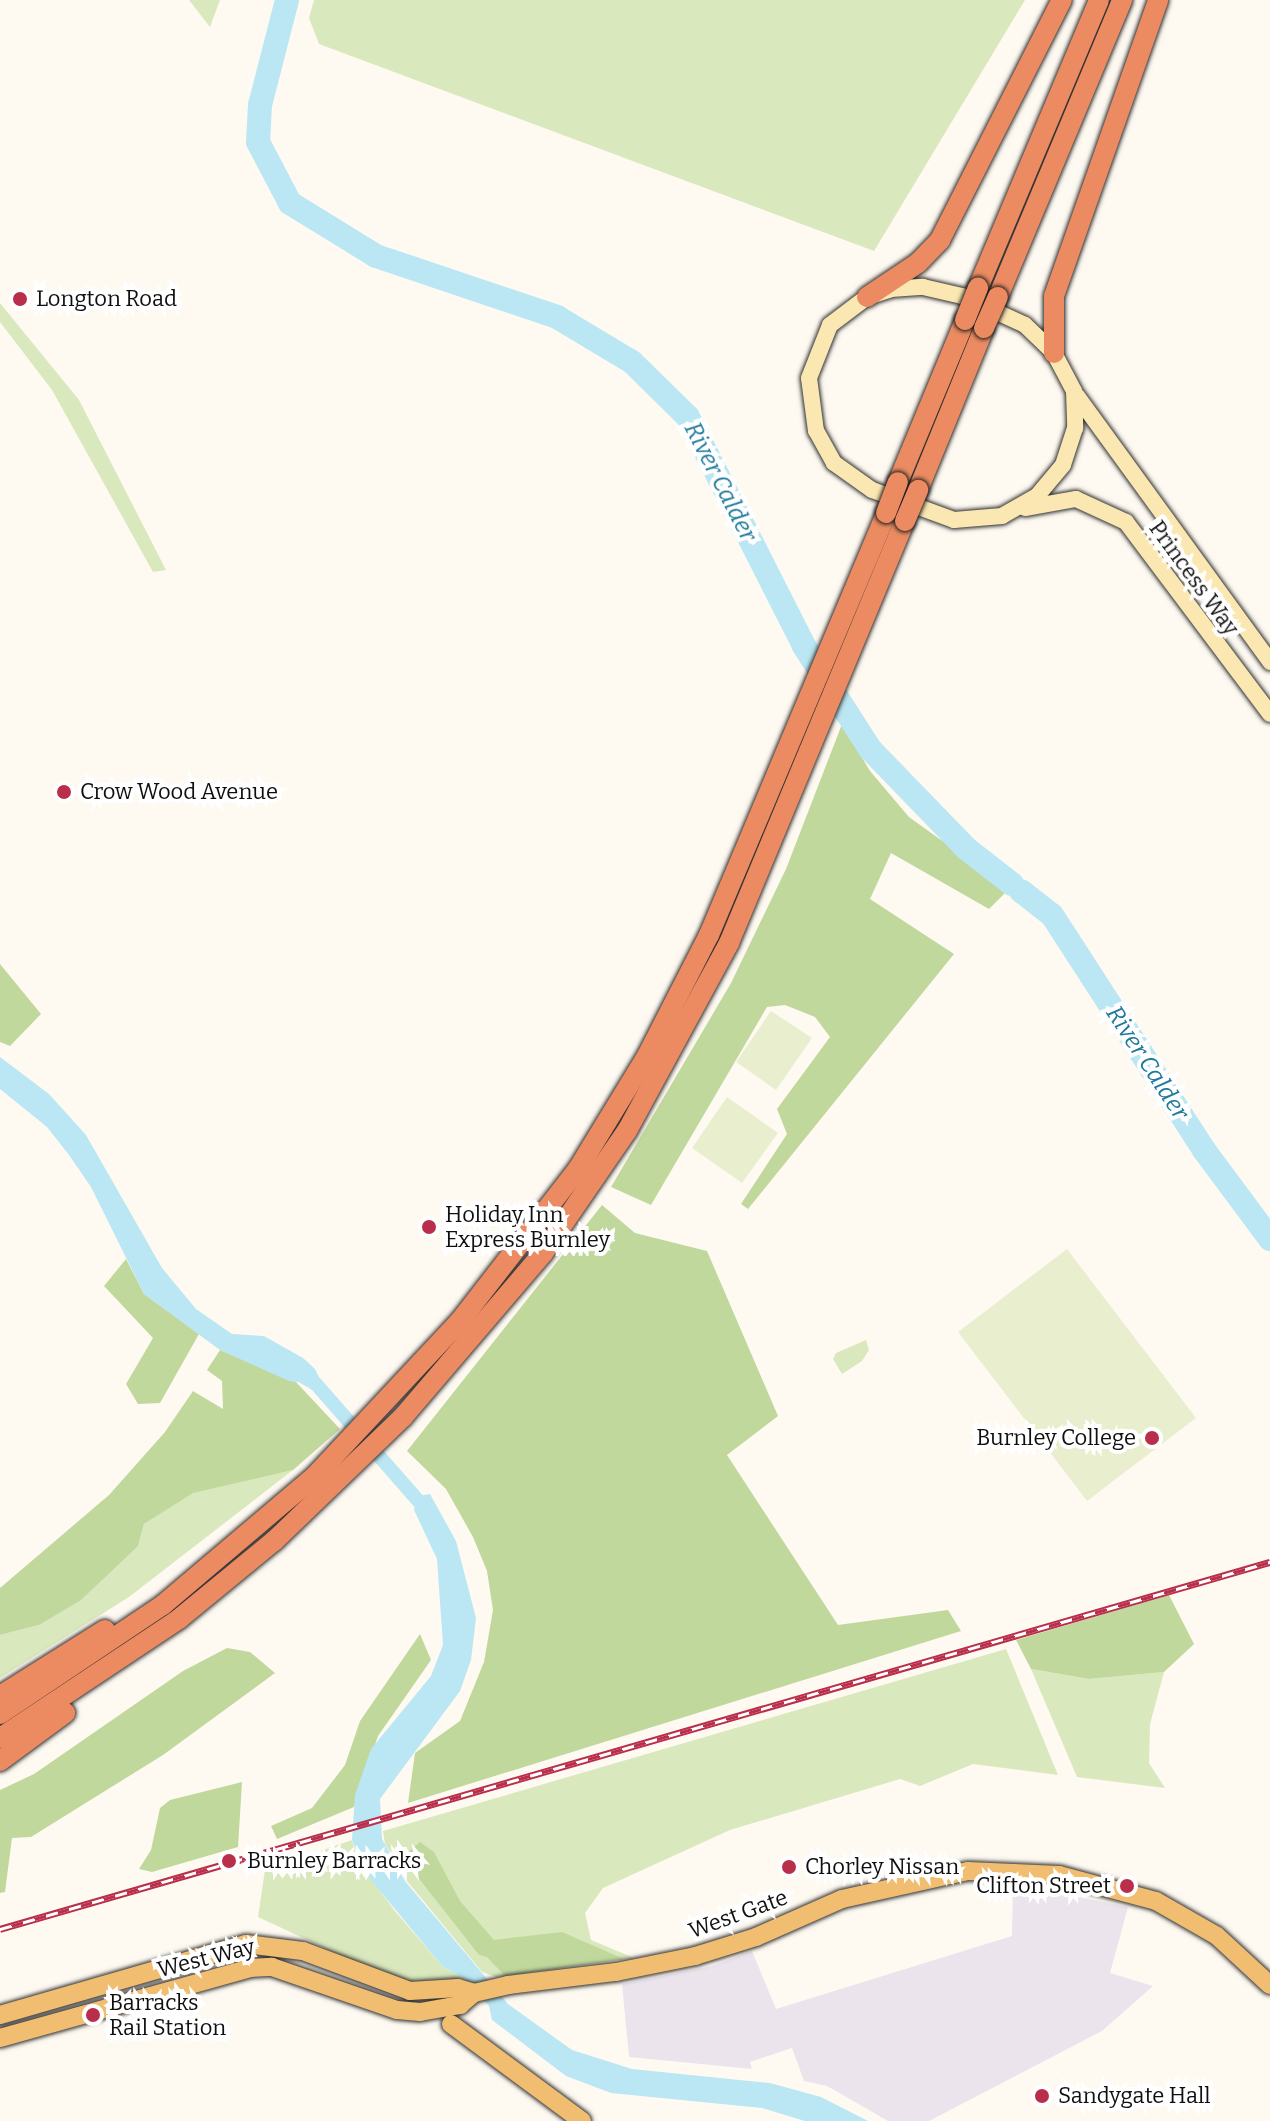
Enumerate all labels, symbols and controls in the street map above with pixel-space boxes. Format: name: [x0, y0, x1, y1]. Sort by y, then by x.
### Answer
place label: Longton Road: [36, 286, 177, 312]
marker: Longton Road: [11, 290, 29, 308]
water label: River Calder: [678, 418, 762, 546]
street label: Princess Way: [1144, 516, 1244, 640]
place label: Crow Wood Avenue: [80, 779, 278, 805]
marker: Crow Wood Avenue: [55, 783, 73, 801]
water label: River Calder: [1100, 1001, 1194, 1125]
place label: Holiday Inn Express Burnley: [445, 1201, 610, 1252]
marker: Holiday Inn Express Burnley: [420, 1218, 438, 1236]
place label: Burnley College: [976, 1425, 1136, 1451]
marker: Burnley College: [1143, 1429, 1161, 1447]
place label: Burnley Barracks: [247, 1848, 421, 1874]
marker: Burnley Barracks: [218, 1850, 240, 1872]
place label: Chorley Nissan: [805, 1854, 959, 1880]
marker: Chorley Nissan: [780, 1858, 798, 1876]
place label: Clifton Street: [976, 1873, 1111, 1899]
marker: Clifton Street: [1118, 1877, 1136, 1895]
street label: West Gate: [685, 1884, 791, 1944]
street label: West Way: [155, 1933, 257, 1983]
place label: Barracks Rail Station: [109, 1989, 226, 2040]
marker: Barracks Rail Station: [84, 2006, 102, 2024]
place label: Sandygate Hall: [1058, 2083, 1211, 2109]
marker: Sandygate Hall: [1033, 2087, 1051, 2105]

